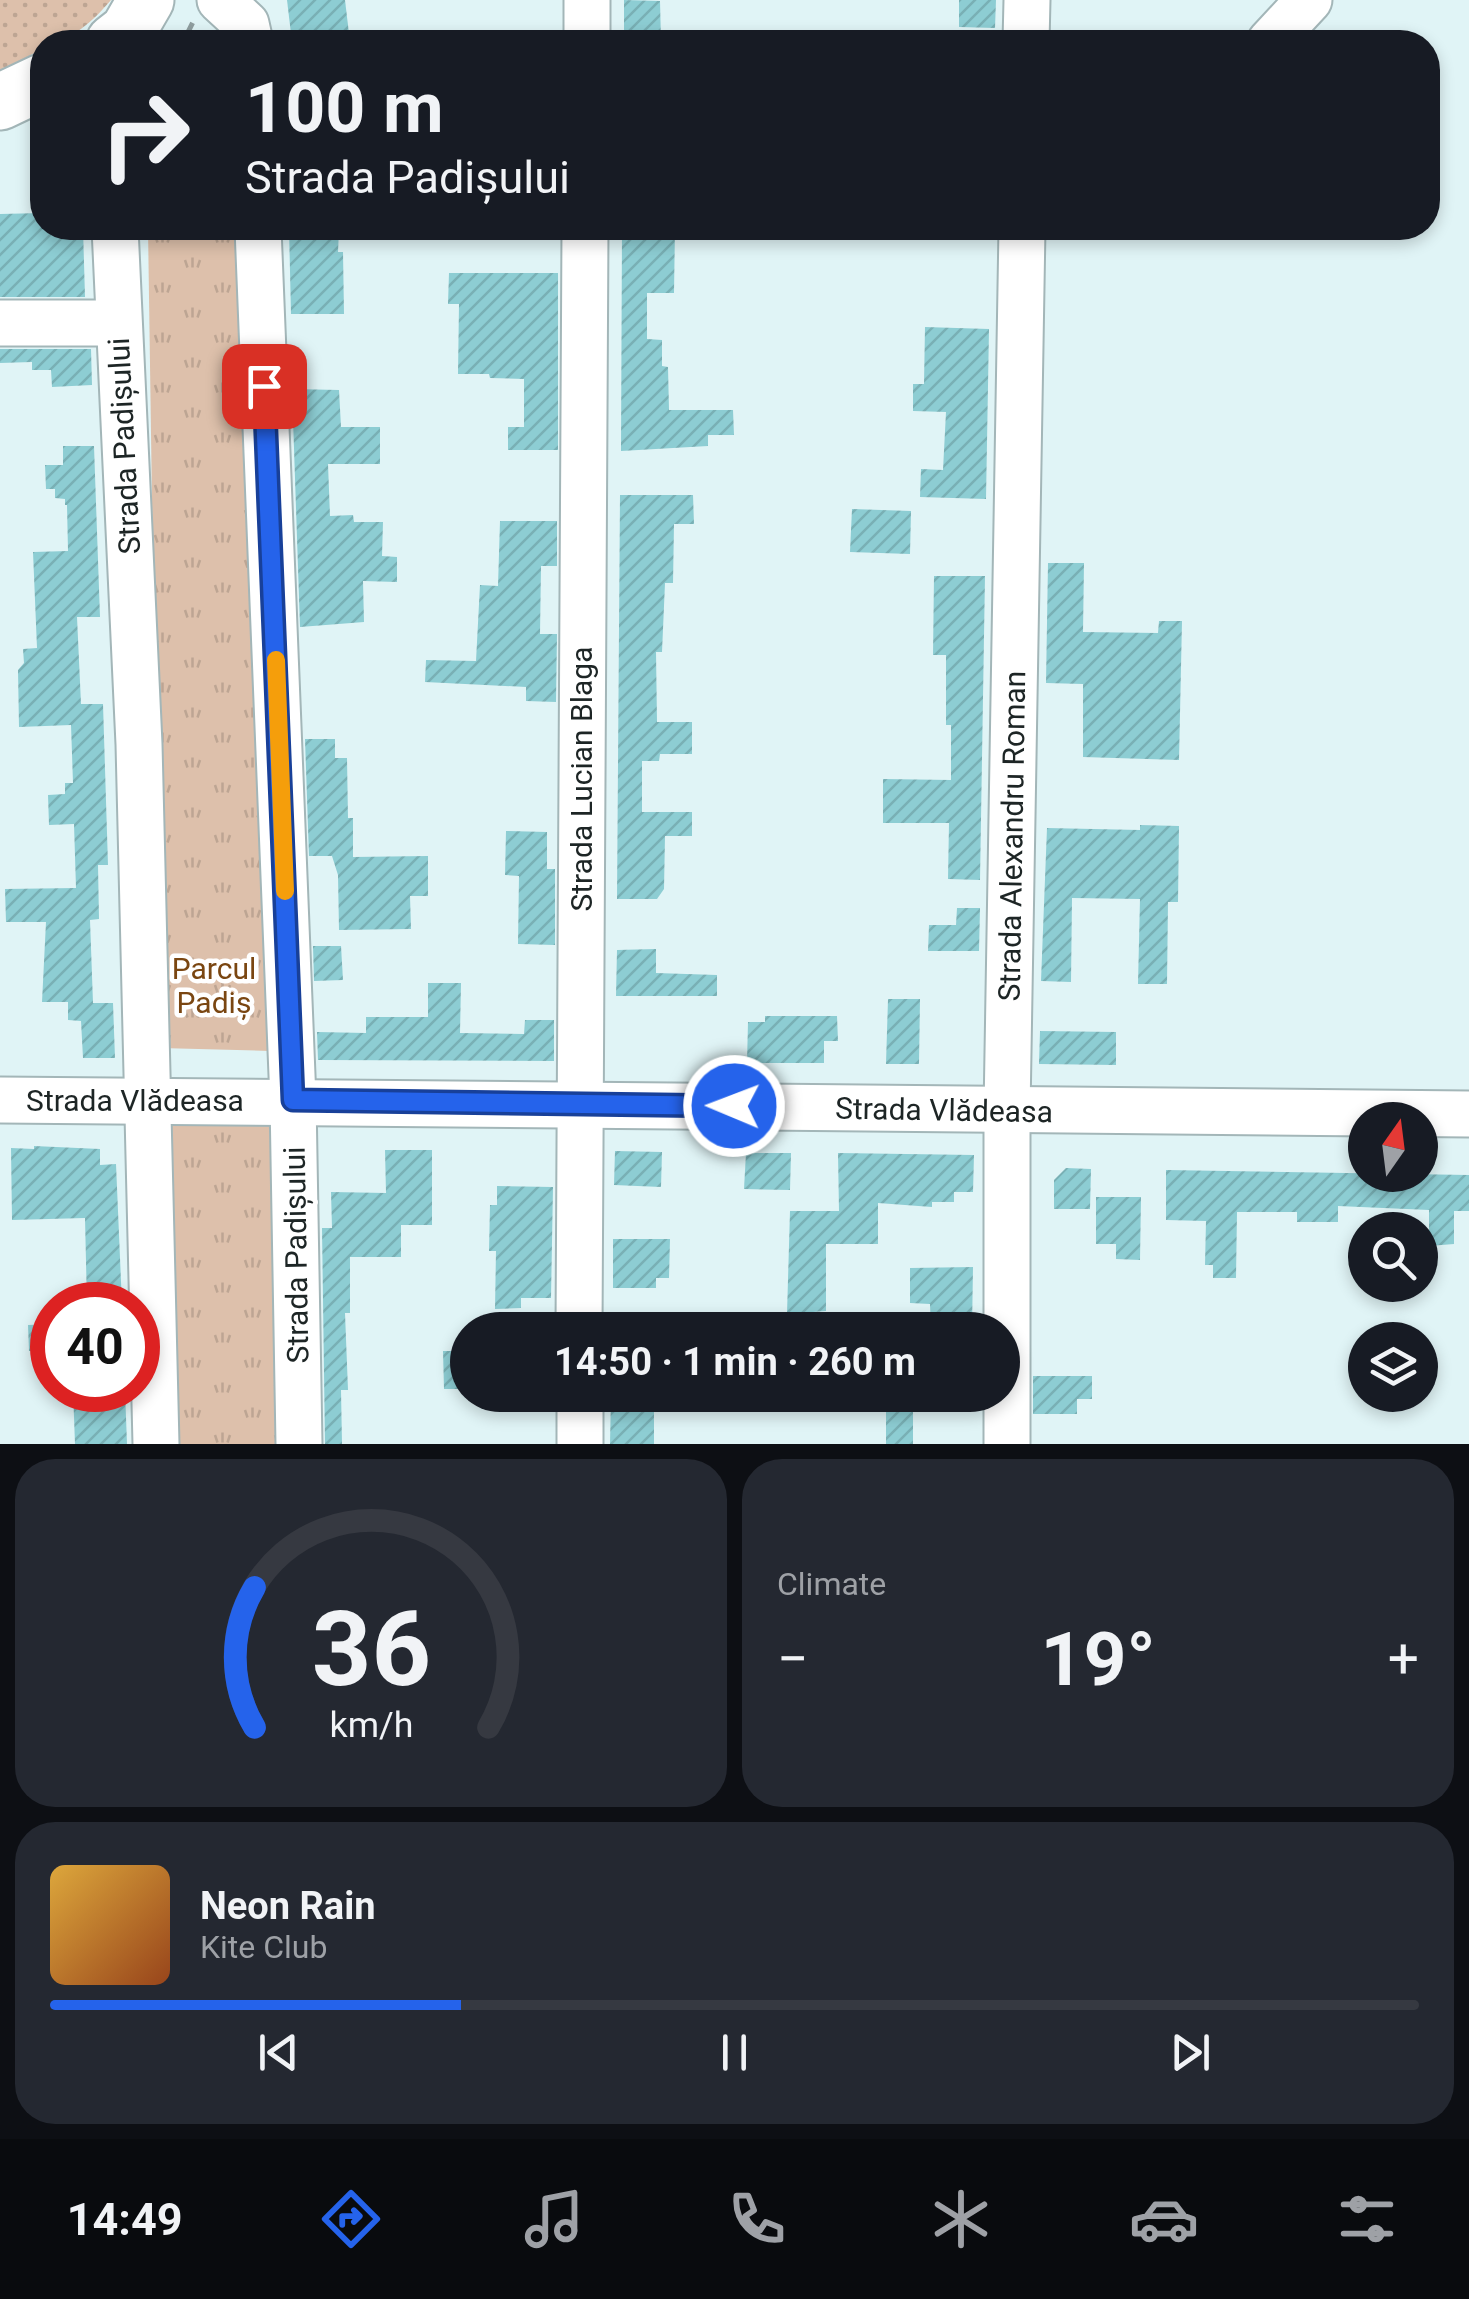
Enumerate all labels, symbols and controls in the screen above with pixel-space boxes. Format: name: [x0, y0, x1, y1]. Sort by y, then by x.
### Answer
text: 100 m: [245, 67, 444, 149]
icon: right: [80, 70, 210, 200]
text: Strada Padișului: [245, 151, 570, 204]
street label: Strada Padișului: [101, 337, 148, 555]
pin: [222, 344, 307, 429]
icon: arrive: [237, 359, 292, 414]
street label: Strada Lucian Blaga: [564, 646, 599, 912]
street label: Strada Alexandru Roman: [992, 670, 1032, 1002]
park label: Parcul Padiș: [172, 951, 256, 1021]
position arrow: [682, 1054, 786, 1158]
street label: Strada Vlădeasa: [26, 1083, 244, 1118]
street label: Strada Vlădeasa: [835, 1091, 1053, 1129]
north arrow: [1348, 1102, 1438, 1192]
map controls: [1348, 1102, 1438, 1412]
street label: Strada Padișului: [277, 1146, 316, 1364]
button: search: [1348, 1212, 1438, 1302]
speed limit sign: 40: [30, 1282, 160, 1412]
button: layers: [1348, 1322, 1438, 1412]
text: 14:50 · 1 min · 260 m: [554, 1340, 916, 1384]
text: Climate: [777, 1565, 886, 1603]
text: 36: [311, 1589, 431, 1710]
text: 19°: [1040, 1615, 1156, 1703]
text: −: [777, 1627, 808, 1691]
text: +: [1388, 1627, 1419, 1691]
text: km/h: [329, 1704, 413, 1746]
text: Neon Rain: [200, 1884, 376, 1928]
text: Kite Club: [200, 1928, 327, 1966]
icon: previous: [251, 2025, 306, 2080]
icon: pause: [707, 2025, 762, 2080]
icon: next: [1163, 2025, 1218, 2080]
icon: directions: [316, 2184, 386, 2254]
icon: music: [519, 2184, 589, 2254]
icon: phone: [722, 2184, 792, 2254]
icon: climate: [926, 2184, 996, 2254]
icon: car: [1129, 2184, 1199, 2254]
icon: filters: [1332, 2184, 1402, 2254]
text: 14:49: [67, 2193, 183, 2246]

